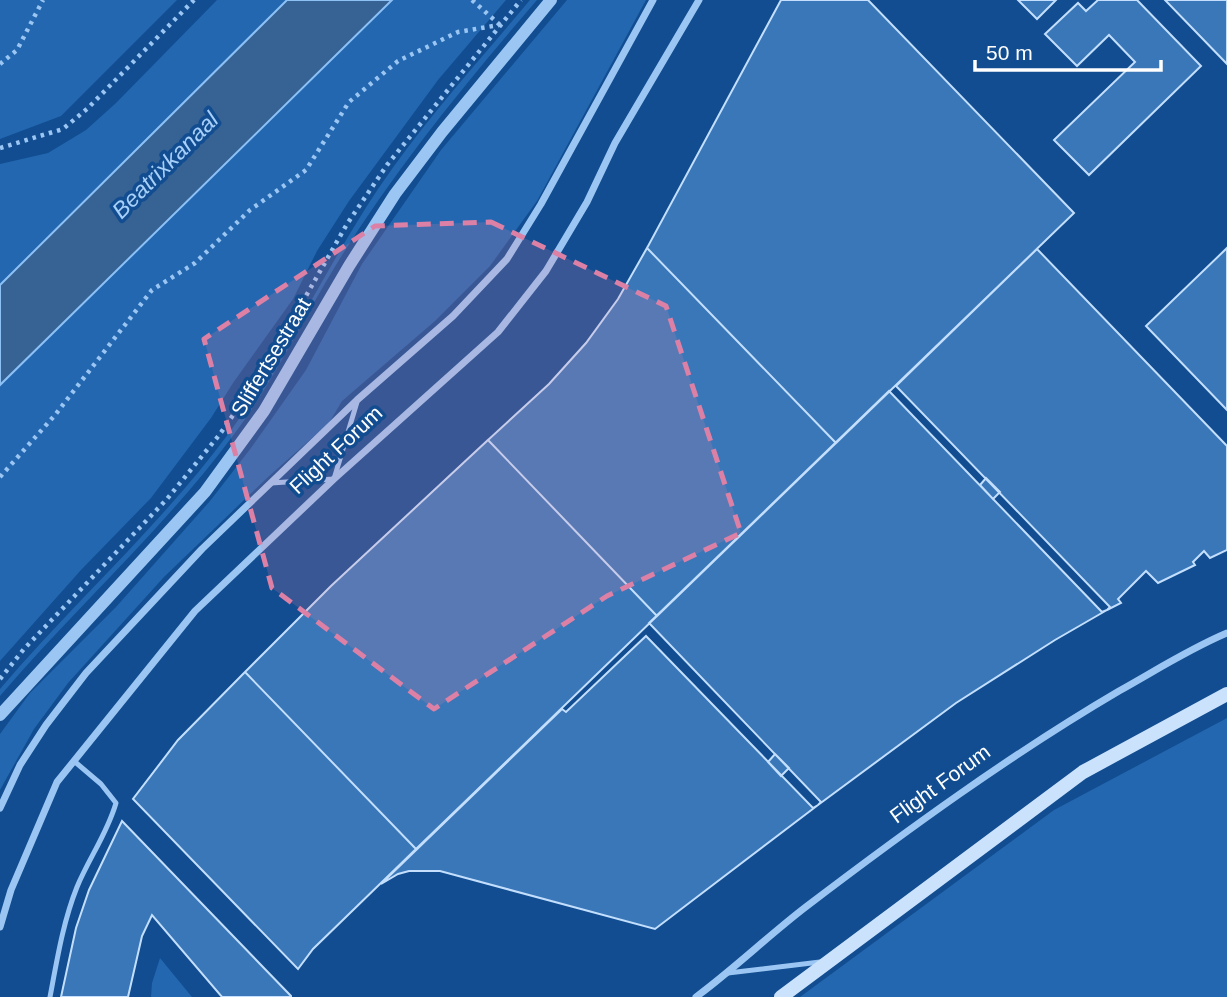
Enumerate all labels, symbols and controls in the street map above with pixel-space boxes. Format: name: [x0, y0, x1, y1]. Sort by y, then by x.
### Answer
scale bar: [975, 28, 1160, 72]
text: 50 m: [986, 41, 1033, 64]
water label: Beatrixkanaal: [107, 106, 224, 223]
street label: Sliffertsestraat: [226, 293, 315, 420]
street label: Flight Forum: [285, 401, 387, 498]
street label: Flight Forum: [885, 740, 994, 828]

